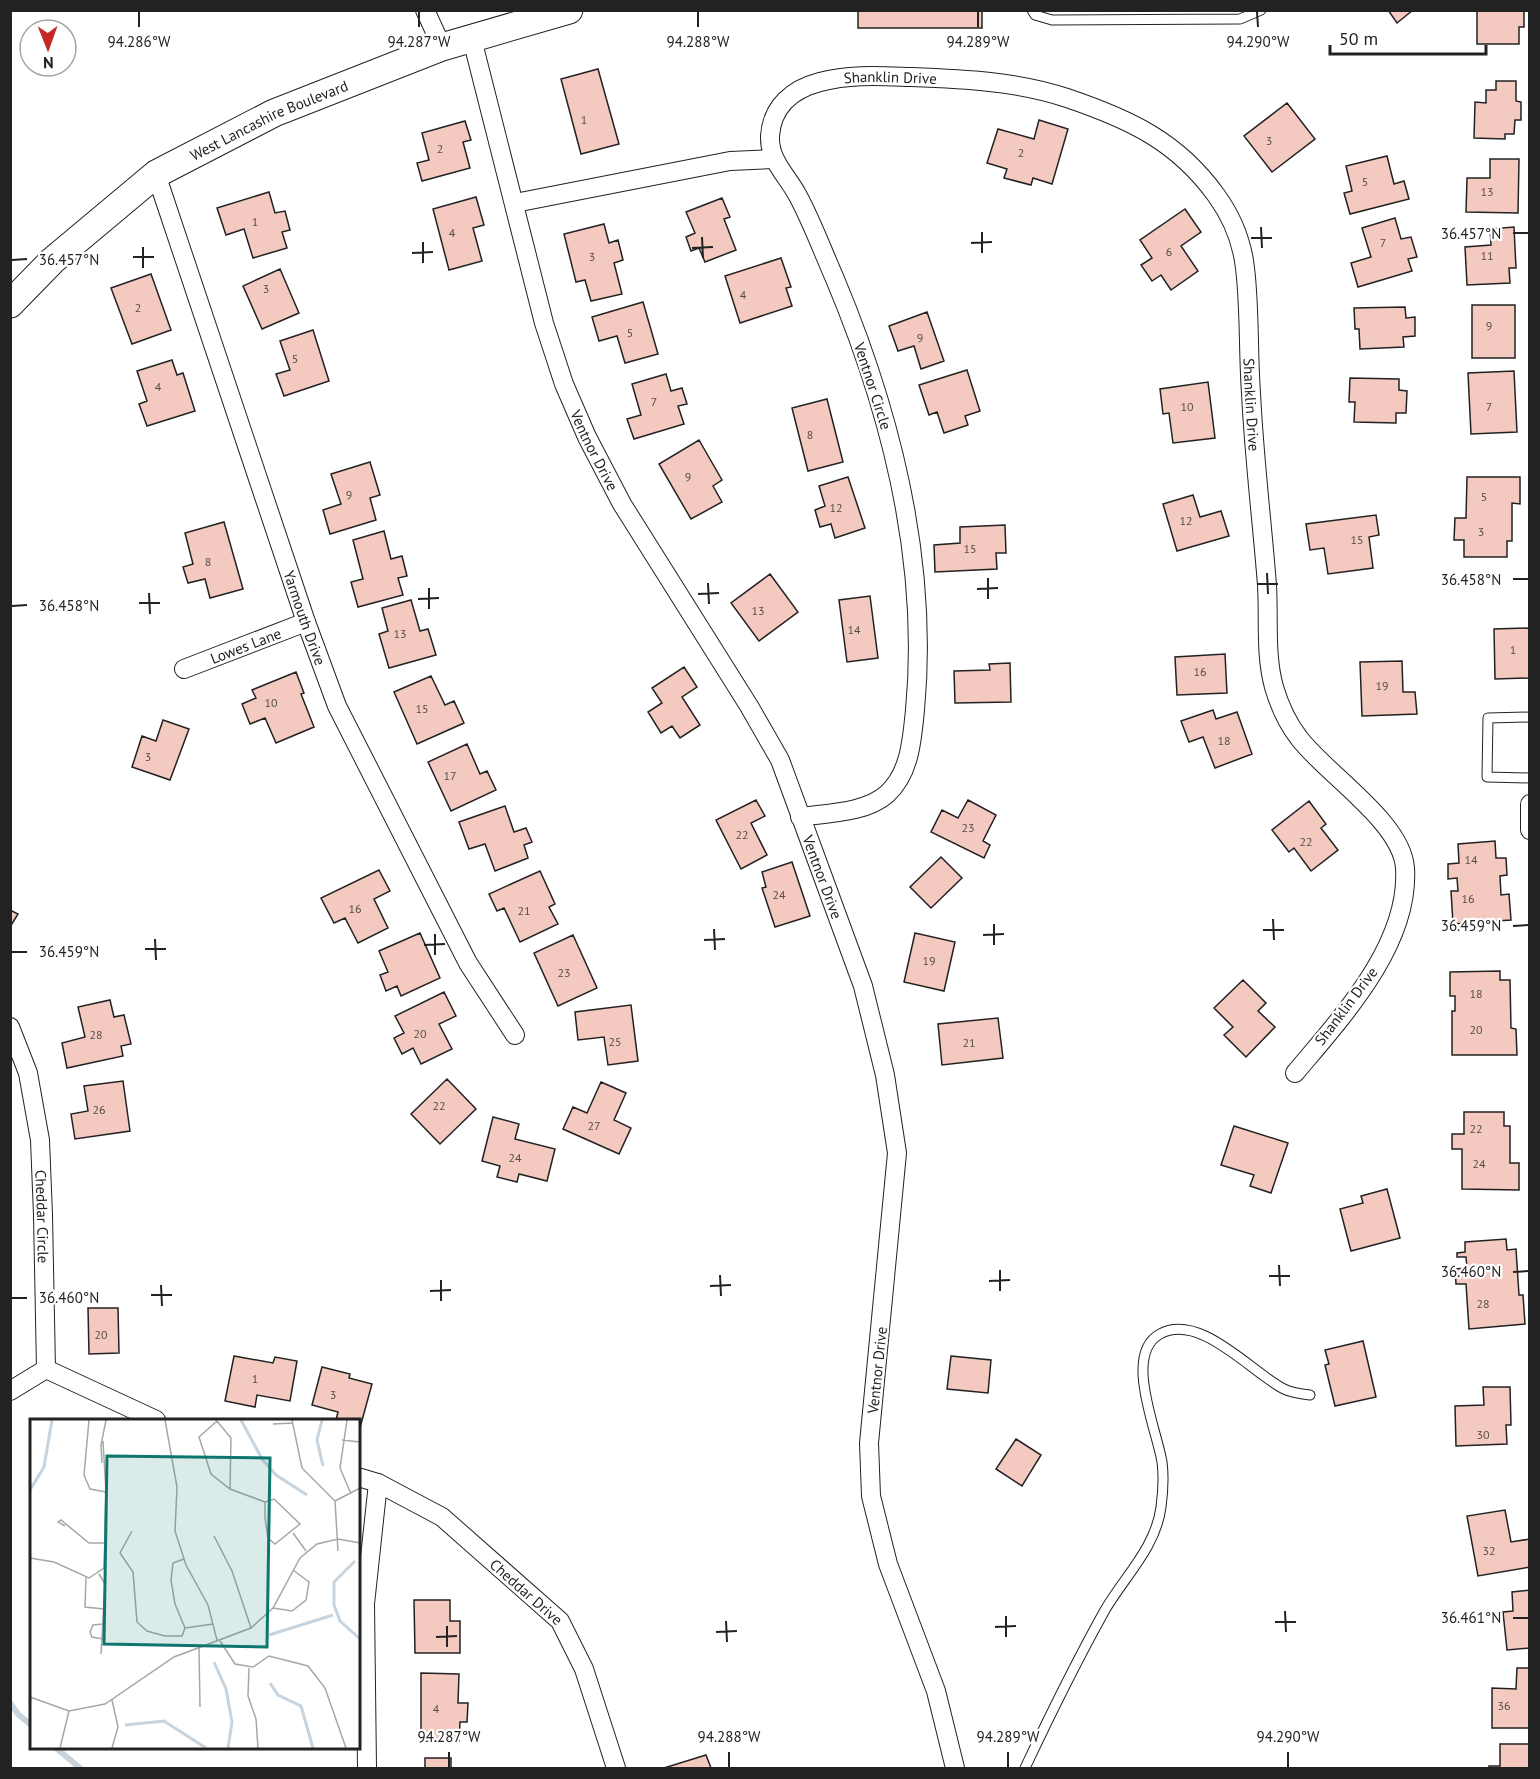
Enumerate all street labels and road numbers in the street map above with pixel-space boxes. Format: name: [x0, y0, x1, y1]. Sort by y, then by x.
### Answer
street label: Shanklin Drive: [843, 67, 937, 88]
street label: West Lancashire Boulevard: [187, 75, 351, 164]
street label: Ventnor Circle: [850, 339, 896, 432]
street label: Shanklin Drive: [1240, 358, 1264, 452]
street label: Ventnor Drive: [566, 406, 623, 494]
street label: Yarmouth Drive: [280, 568, 331, 668]
street label: Lowes Lane: [207, 623, 284, 668]
street label: Ventnor Drive: [799, 832, 847, 921]
street label: Shanklin Drive: [1310, 963, 1382, 1049]
street label: Cheddar Circle: [32, 1169, 53, 1263]
street label: Ventnor Drive: [863, 1325, 891, 1416]
street label: Cheddar Drive: [486, 1554, 567, 1629]

